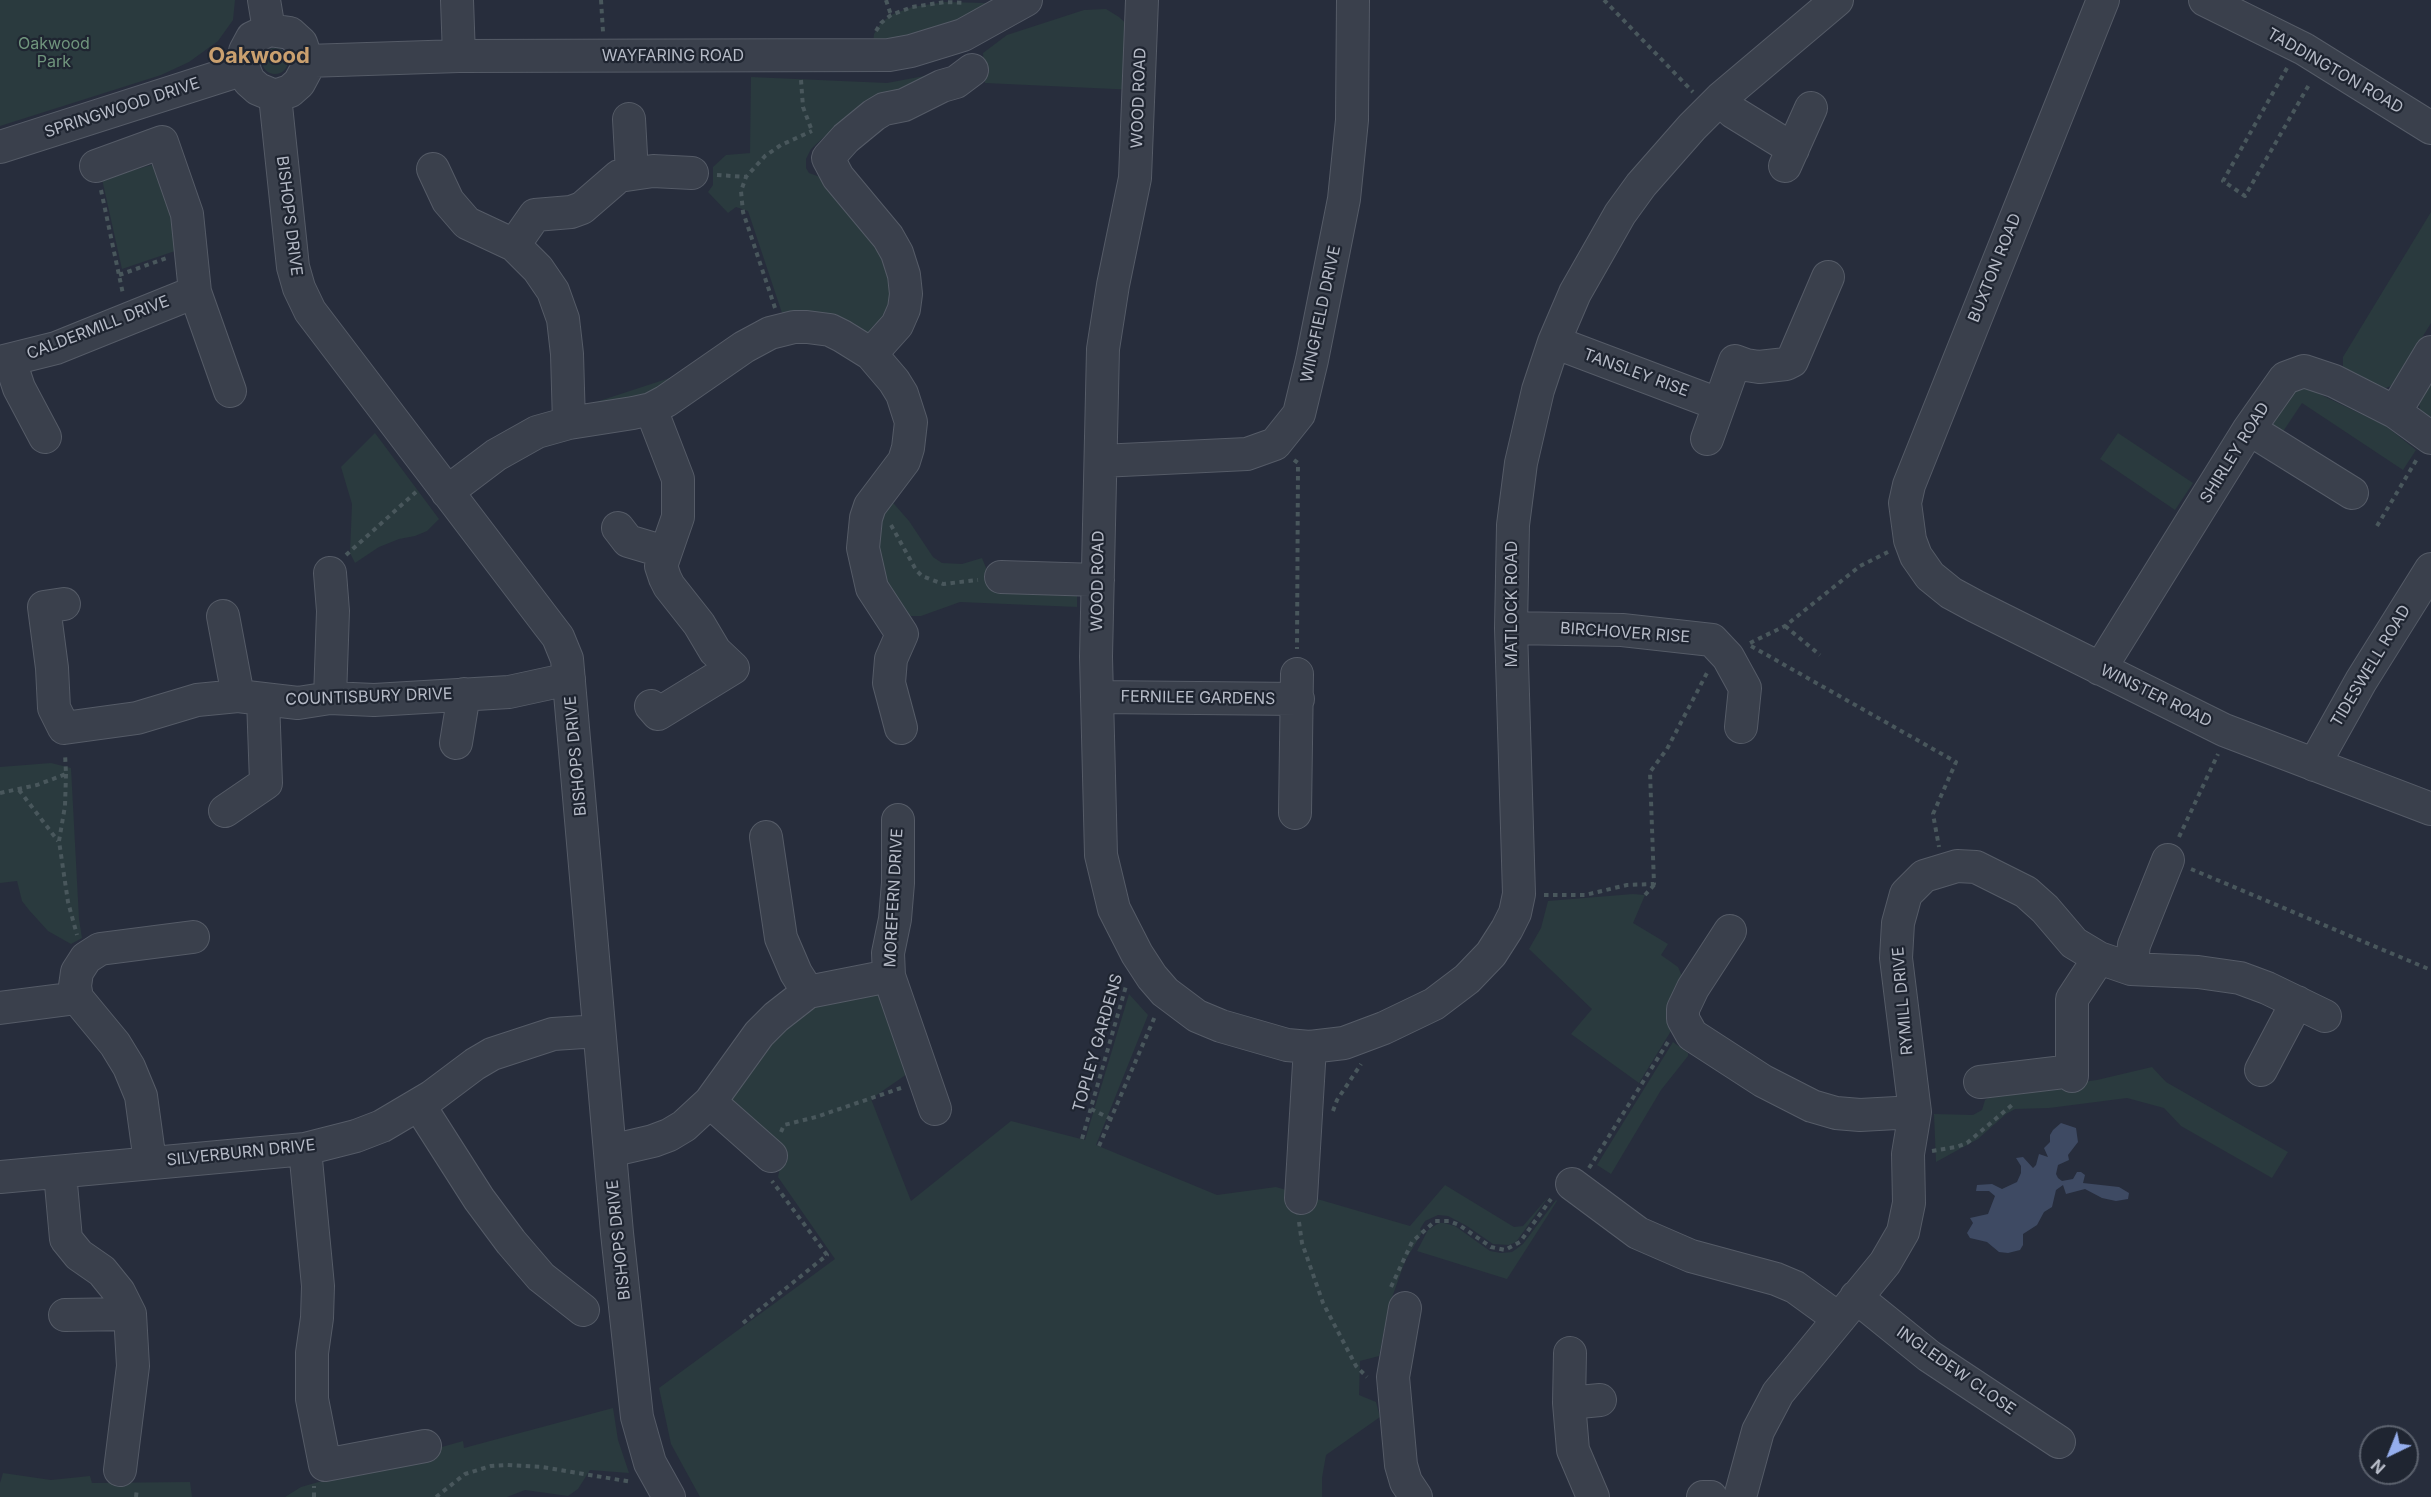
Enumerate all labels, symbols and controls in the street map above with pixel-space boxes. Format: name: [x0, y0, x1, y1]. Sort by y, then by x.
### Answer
street label: TADDINGTON ROAD: [2263, 24, 2407, 118]
park label: Oakwood Park: [18, 34, 90, 72]
district label: Oakwood: [208, 43, 310, 69]
street label: WAYFARING ROAD: [602, 46, 744, 66]
street label: WOOD ROAD: [1128, 47, 1150, 149]
street label: SPRINGWOOD DRIVE: [42, 74, 202, 142]
street label: BISHOPS DRIVE: [272, 155, 306, 277]
street label: BUXTON ROAD: [1964, 211, 2026, 325]
street label: WINGFIELD DRIVE: [1297, 244, 1345, 384]
street label: CALDERMILL DRIVE: [24, 292, 172, 364]
street label: TANSLEY RISE: [1581, 345, 1691, 401]
street label: SHIRLEY ROAD: [2196, 399, 2274, 507]
street label: WOOD ROAD: [1088, 530, 1108, 632]
street label: MATLOCK ROAD: [1502, 541, 1522, 667]
street label: TIDESWELL ROAD: [2327, 602, 2415, 730]
street label: BIRCHOVER RISE: [1559, 619, 1691, 647]
street label: WINSTER ROAD: [2097, 661, 2215, 731]
street label: COUNTISBURY DRIVE: [285, 684, 453, 710]
street label: FERNILEE GARDENS: [1120, 687, 1276, 709]
street label: BISHOPS DRIVE: [561, 695, 591, 817]
street label: MOREFERN DRIVE: [881, 828, 907, 968]
street label: RYMILL DRIVE: [1889, 946, 1917, 1056]
street label: TOPLEY GARDENS: [1069, 972, 1127, 1114]
street label: SILVERBURN DRIVE: [166, 1136, 316, 1170]
street label: BISHOPS DRIVE: [603, 1179, 635, 1301]
street label: INGLEDEW CLOSE: [1893, 1323, 2019, 1419]
north arrow: [2359, 1425, 2419, 1485]
text: N: [2367, 1455, 2389, 1478]

